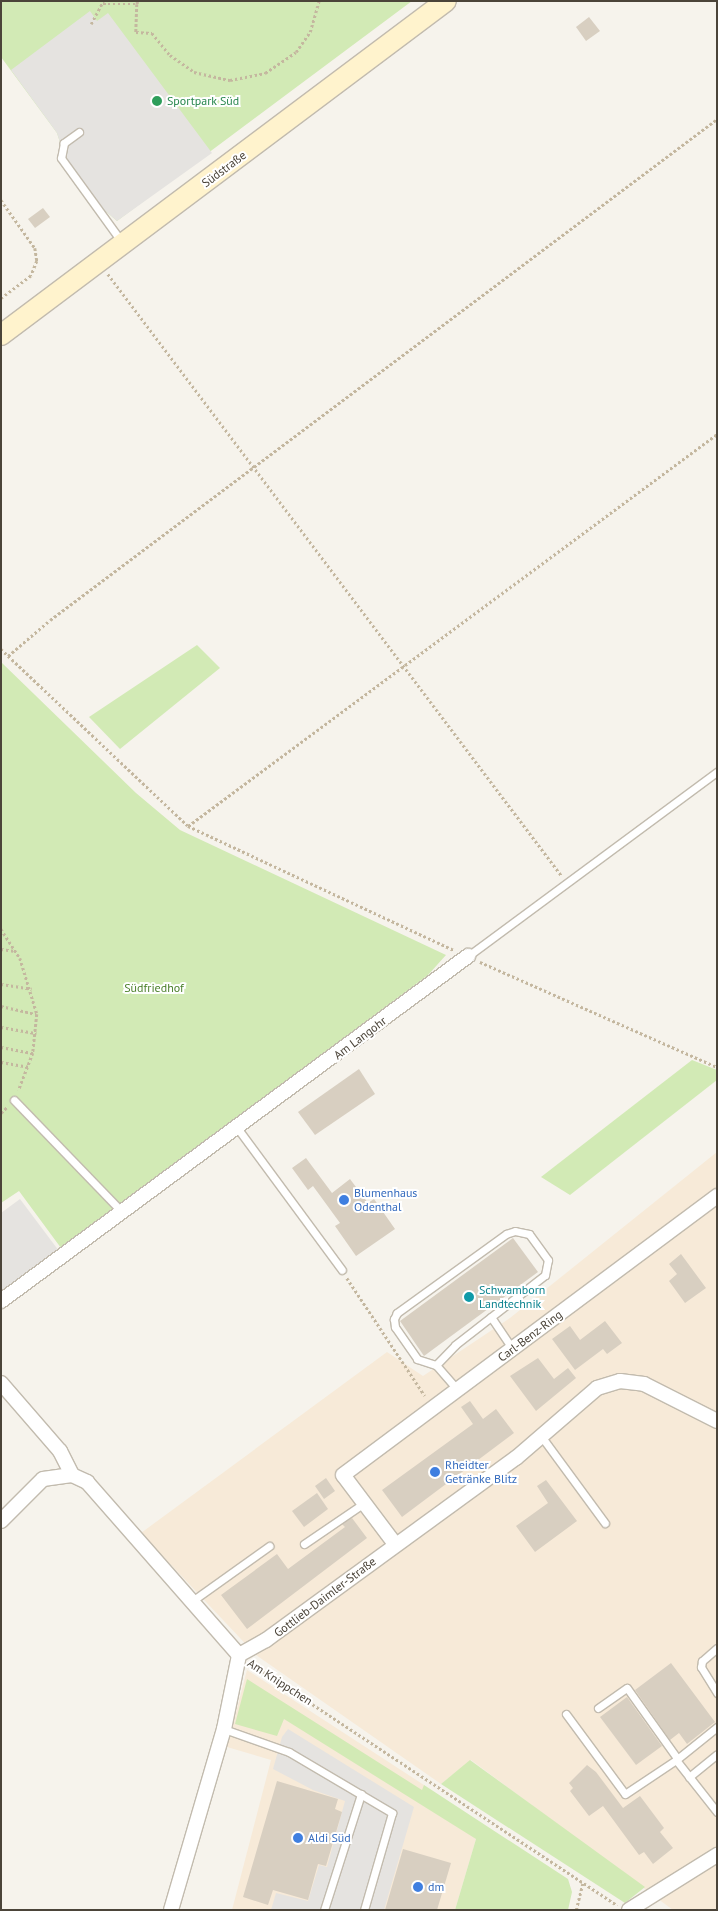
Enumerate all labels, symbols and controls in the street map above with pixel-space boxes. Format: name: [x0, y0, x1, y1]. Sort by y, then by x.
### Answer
place label: Sportpark Süd: [167, 94, 240, 108]
marker: Sportpark Süd: [151, 95, 163, 107]
street label: Südstraße: [199, 148, 249, 190]
park label: Südfriedhof: [124, 981, 184, 995]
street label: Am Langohr: [331, 1014, 389, 1062]
place label: Blumenhaus Odenthal: [354, 1186, 417, 1214]
marker: Blumenhaus Odenthal: [338, 1194, 350, 1206]
place label: Schwamborn Landtechnik: [479, 1283, 545, 1311]
marker: Schwamborn Landtechnik: [463, 1291, 475, 1303]
street label: Carl-Benz-Ring: [495, 1307, 565, 1365]
place label: Rheidter Getränke Blitz: [445, 1458, 517, 1486]
marker: Rheidter Getränke Blitz: [429, 1466, 441, 1478]
street label: Gottlieb-Daimler-Straße: [271, 1554, 379, 1640]
street label: Am Knippchen: [245, 1656, 315, 1708]
place label: Aldi Süd: [308, 1831, 351, 1845]
marker: Aldi Süd: [292, 1832, 304, 1844]
place label: dm: [428, 1880, 444, 1894]
marker: dm: [412, 1881, 424, 1893]

